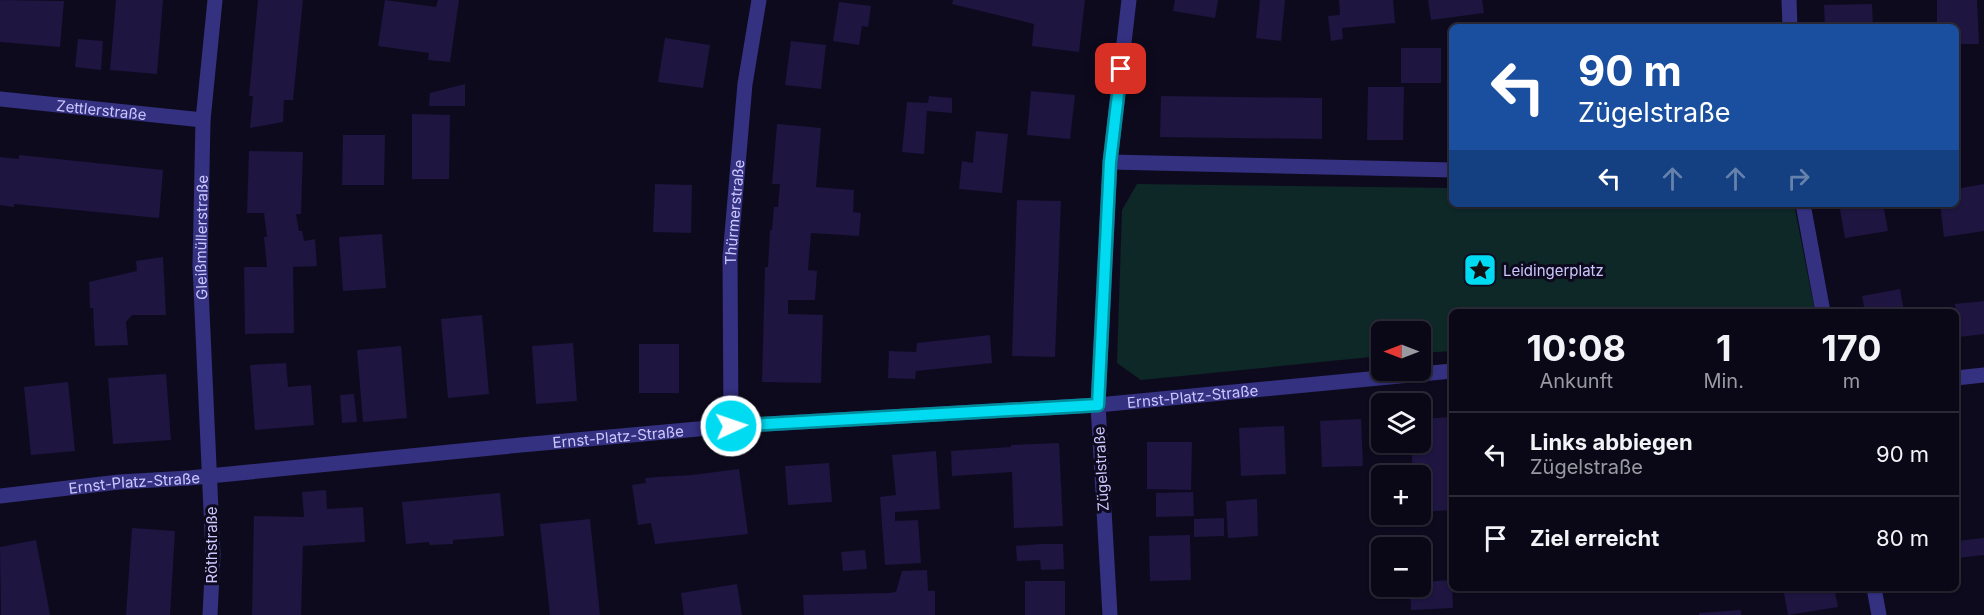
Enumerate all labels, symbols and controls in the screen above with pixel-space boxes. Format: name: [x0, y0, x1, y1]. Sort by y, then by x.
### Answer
pin: [1095, 43, 1146, 94]
text: 90 m: [1578, 45, 1682, 96]
icon: left: [1479, 48, 1557, 126]
icon: arrive: [1104, 52, 1137, 85]
street label: Zettlerstraße: [55, 95, 148, 124]
text: Zügelstraße: [1578, 96, 1731, 129]
street label: Thürmerstraße: [720, 159, 748, 265]
icon: left: [1593, 162, 1626, 195]
icon: ahead: [1656, 162, 1689, 195]
icon: ahead: [1719, 162, 1752, 195]
icon: right: [1782, 162, 1815, 195]
street label: Gleißmüllerstraße: [190, 175, 211, 300]
place icon: Leidingerplatz: [1462, 252, 1498, 288]
place label: Leidingerplatz: [1503, 261, 1604, 280]
north arrow: [1371, 321, 1431, 381]
map controls: [1371, 321, 1431, 597]
text: 10:08: [1526, 326, 1626, 370]
text: 1: [1716, 326, 1731, 370]
text: 170: [1821, 326, 1882, 370]
text: Ankunft: [1539, 369, 1613, 393]
text: Min.: [1703, 369, 1744, 393]
text: m: [1843, 369, 1860, 393]
street label: Ernst-Platz-Straße: [1126, 380, 1259, 412]
button: layers: [1371, 393, 1431, 453]
position arrow: [699, 394, 763, 458]
street label: Ernst-Platz-Straße: [552, 421, 684, 452]
street label: Zügelstraße: [1089, 426, 1113, 512]
text: Links abbiegen: [1530, 429, 1693, 455]
icon: left: [1479, 438, 1512, 471]
text: 90 m: [1876, 441, 1929, 467]
text: Zügelstraße: [1530, 455, 1643, 479]
button: +: [1371, 465, 1431, 525]
street label: Ernst-Platz-Straße: [68, 467, 201, 497]
street label: Röthstraße: [202, 506, 221, 584]
icon: arrive: [1479, 522, 1512, 555]
text: Ziel erreicht: [1530, 525, 1659, 551]
text: 80 m: [1876, 525, 1929, 551]
button: −: [1371, 537, 1431, 597]

